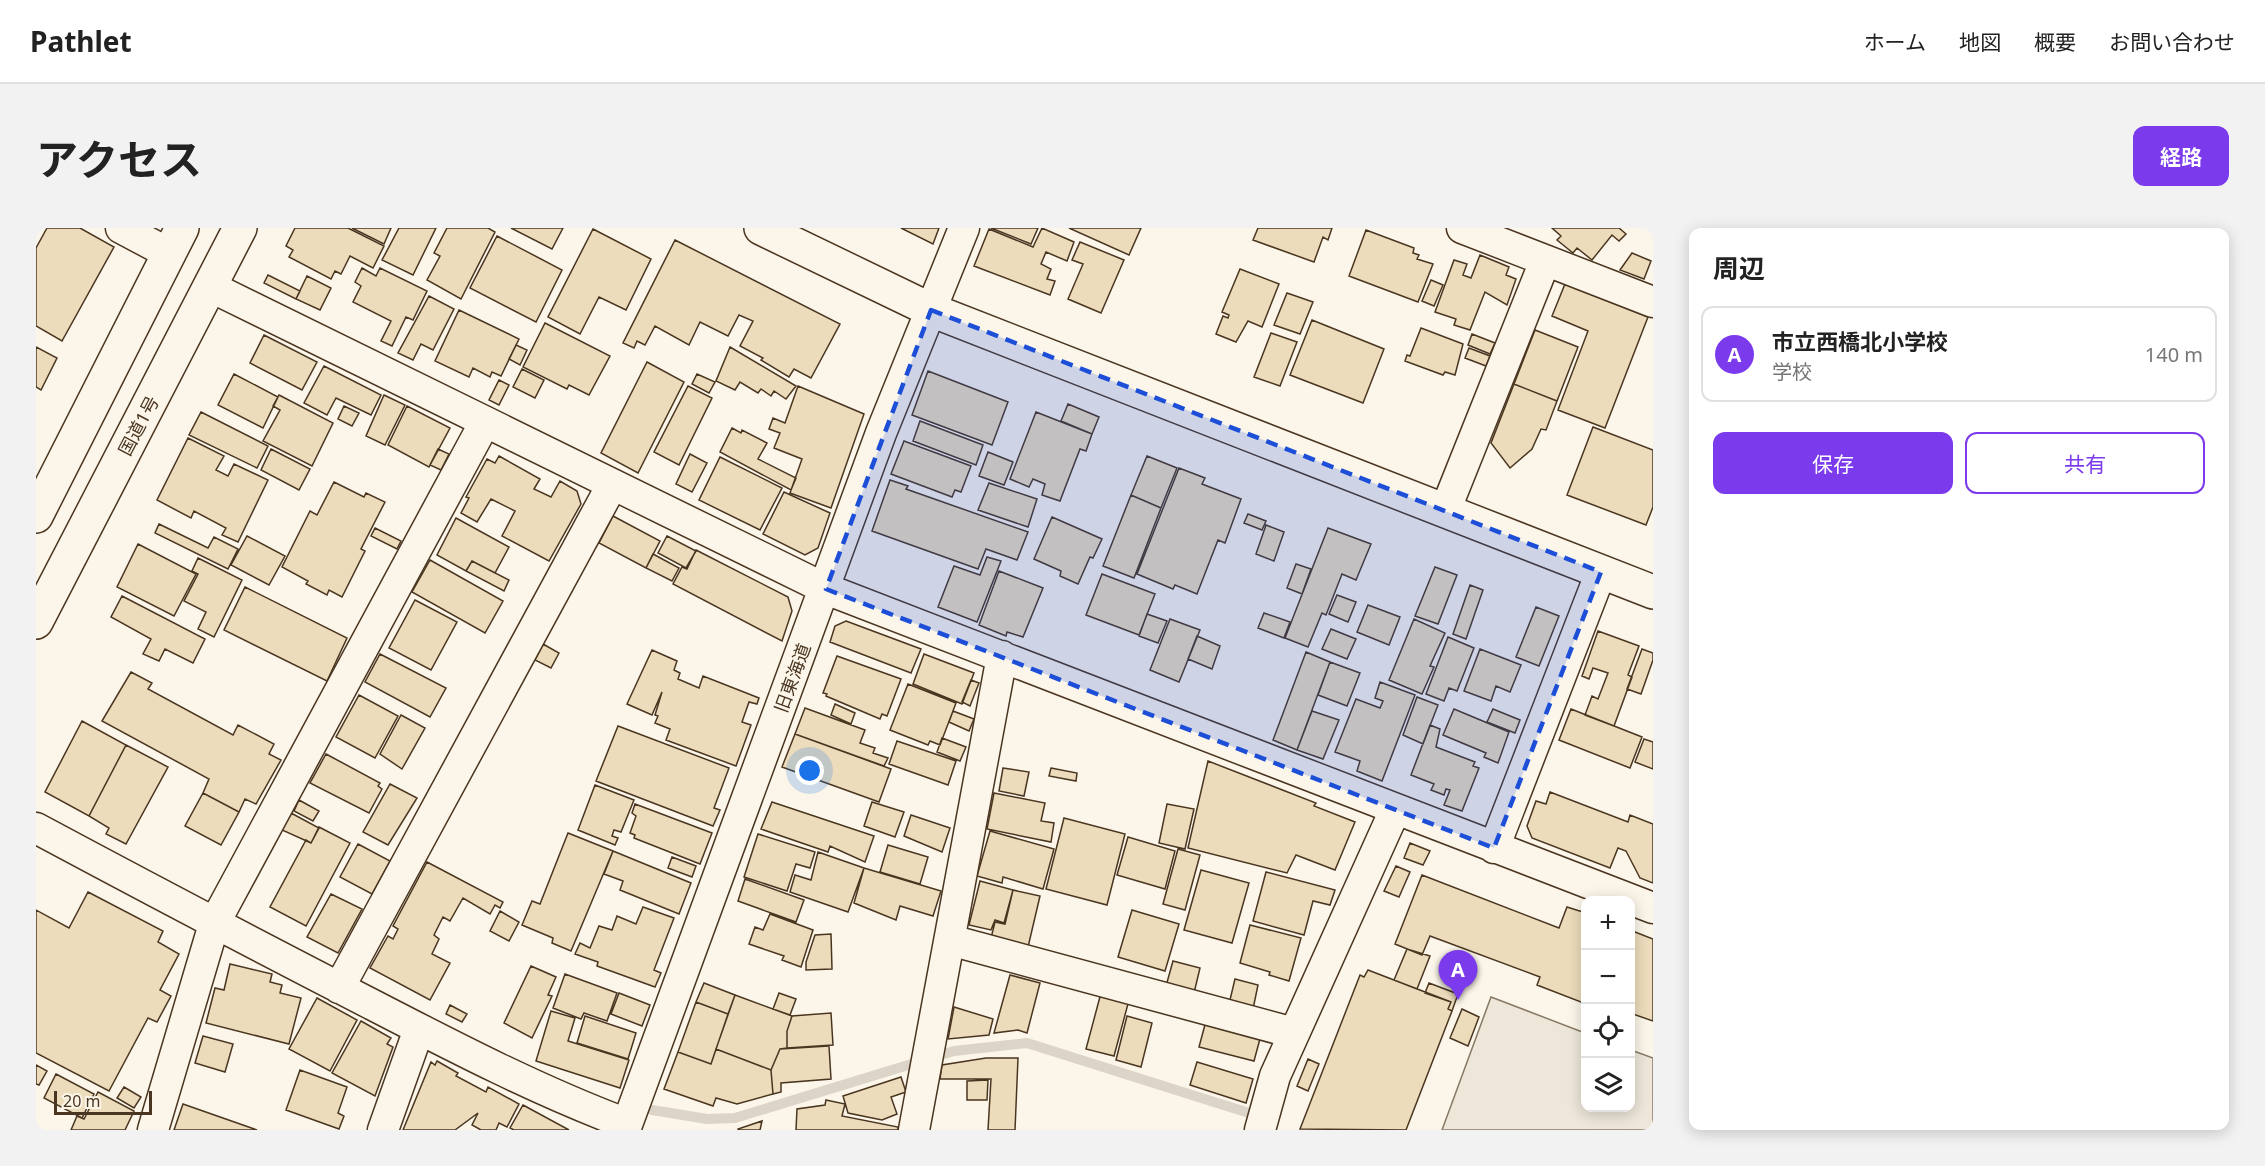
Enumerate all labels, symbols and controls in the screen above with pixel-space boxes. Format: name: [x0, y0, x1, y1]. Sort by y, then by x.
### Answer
text: Pathlet: [30, 22, 132, 60]
text: ホーム: [1864, 28, 1926, 56]
text: 地図: [1959, 28, 2001, 56]
text: 概要: [2034, 28, 2076, 56]
text: お問い合わせ: [2109, 28, 2235, 56]
button: 経路: [2133, 126, 2229, 186]
text: アクセス: [36, 130, 202, 187]
text: 周辺: [1713, 250, 1765, 286]
text: 市立西橋北小学校: [1772, 326, 1948, 356]
text: A: [1728, 341, 1741, 368]
text: 140 m: [2145, 341, 2203, 368]
text: 学校: [1772, 358, 1812, 385]
street label: 国道1号: [112, 392, 164, 460]
button: 保存: [1713, 432, 1953, 494]
button: 共有: [1965, 432, 2205, 494]
street label: 旧東海道: [768, 640, 816, 716]
your location: [795, 756, 824, 785]
map controls: [1581, 896, 1635, 1112]
button: +: [1581, 896, 1635, 950]
pin: A: [1438, 950, 1478, 1000]
button: −: [1581, 950, 1635, 1004]
button: locate: [1581, 1004, 1635, 1058]
button: layers: [1581, 1058, 1635, 1112]
scale bar: [54, 1088, 152, 1116]
text: 20 m: [63, 1090, 100, 1112]

